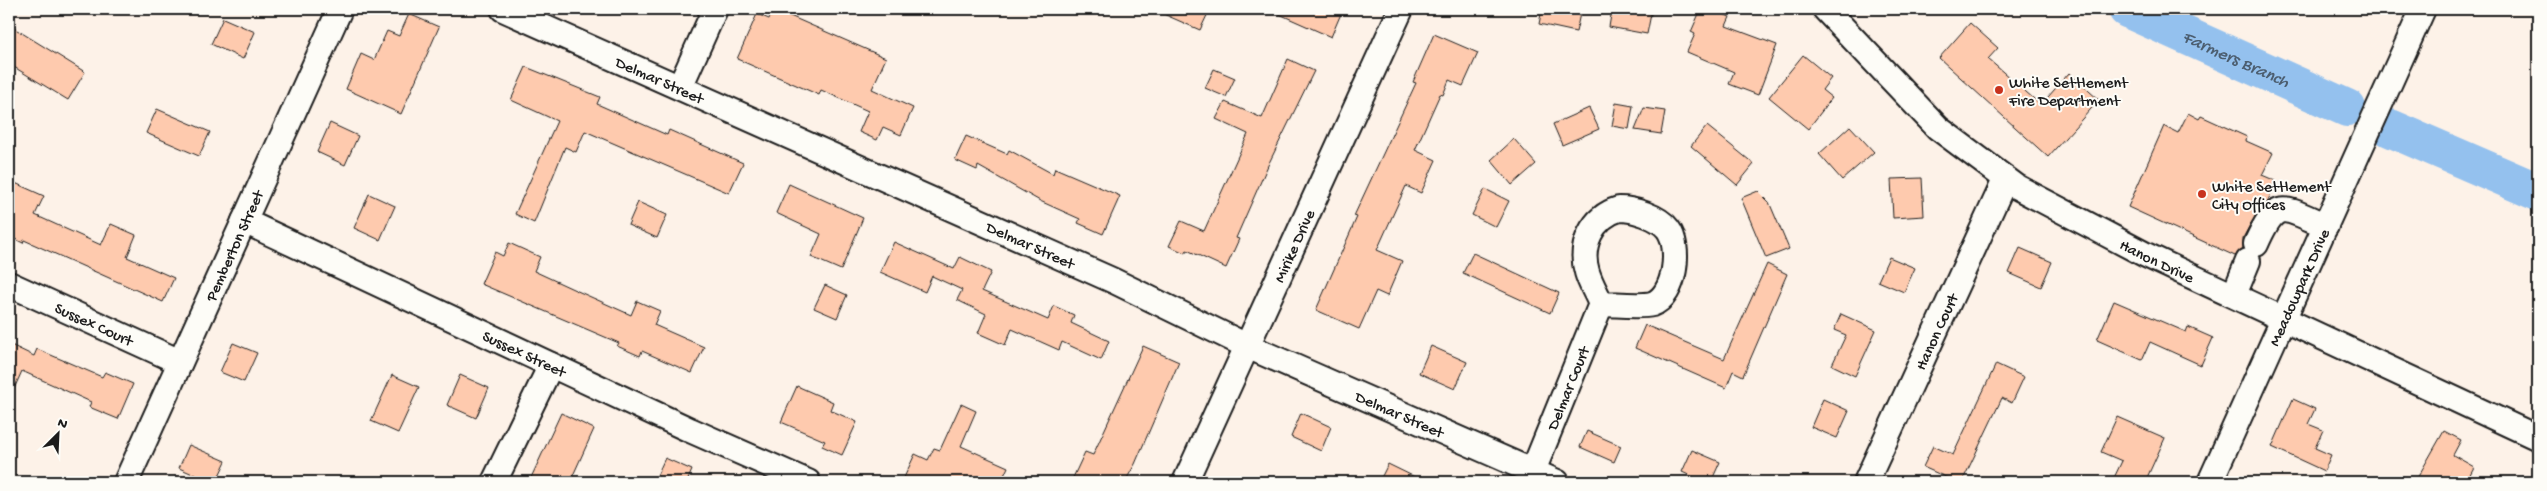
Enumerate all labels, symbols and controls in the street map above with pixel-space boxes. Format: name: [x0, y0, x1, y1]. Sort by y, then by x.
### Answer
water label: Farmers Branch: [2179, 27, 2292, 94]
street label: Delmar Street: [611, 54, 707, 111]
place label: White Settlement Fire Department: [2008, 75, 2129, 112]
marker: White Settlement Fire Department: [1993, 84, 2005, 96]
place label: White Settlement City Offices: [2212, 179, 2332, 216]
street label: Pemberton Street: [203, 187, 270, 306]
marker: White Settlement City Offices: [2196, 188, 2208, 200]
street label: Mirike Drive: [1271, 207, 1321, 286]
street label: Delmar Street: [982, 219, 1078, 276]
street label: Meadowpark Drive: [2266, 226, 2336, 350]
street label: Hanon Drive: [2115, 237, 2197, 289]
street label: Hanon Court: [1913, 290, 1965, 374]
street label: Sussex Court: [51, 300, 137, 353]
street label: Sussex Street: [478, 328, 569, 384]
street label: Delmar Court: [1544, 343, 1596, 435]
street label: Delmar Street: [1351, 388, 1447, 445]
north arrow: [32, 408, 82, 458]
text: N: [55, 415, 70, 434]

